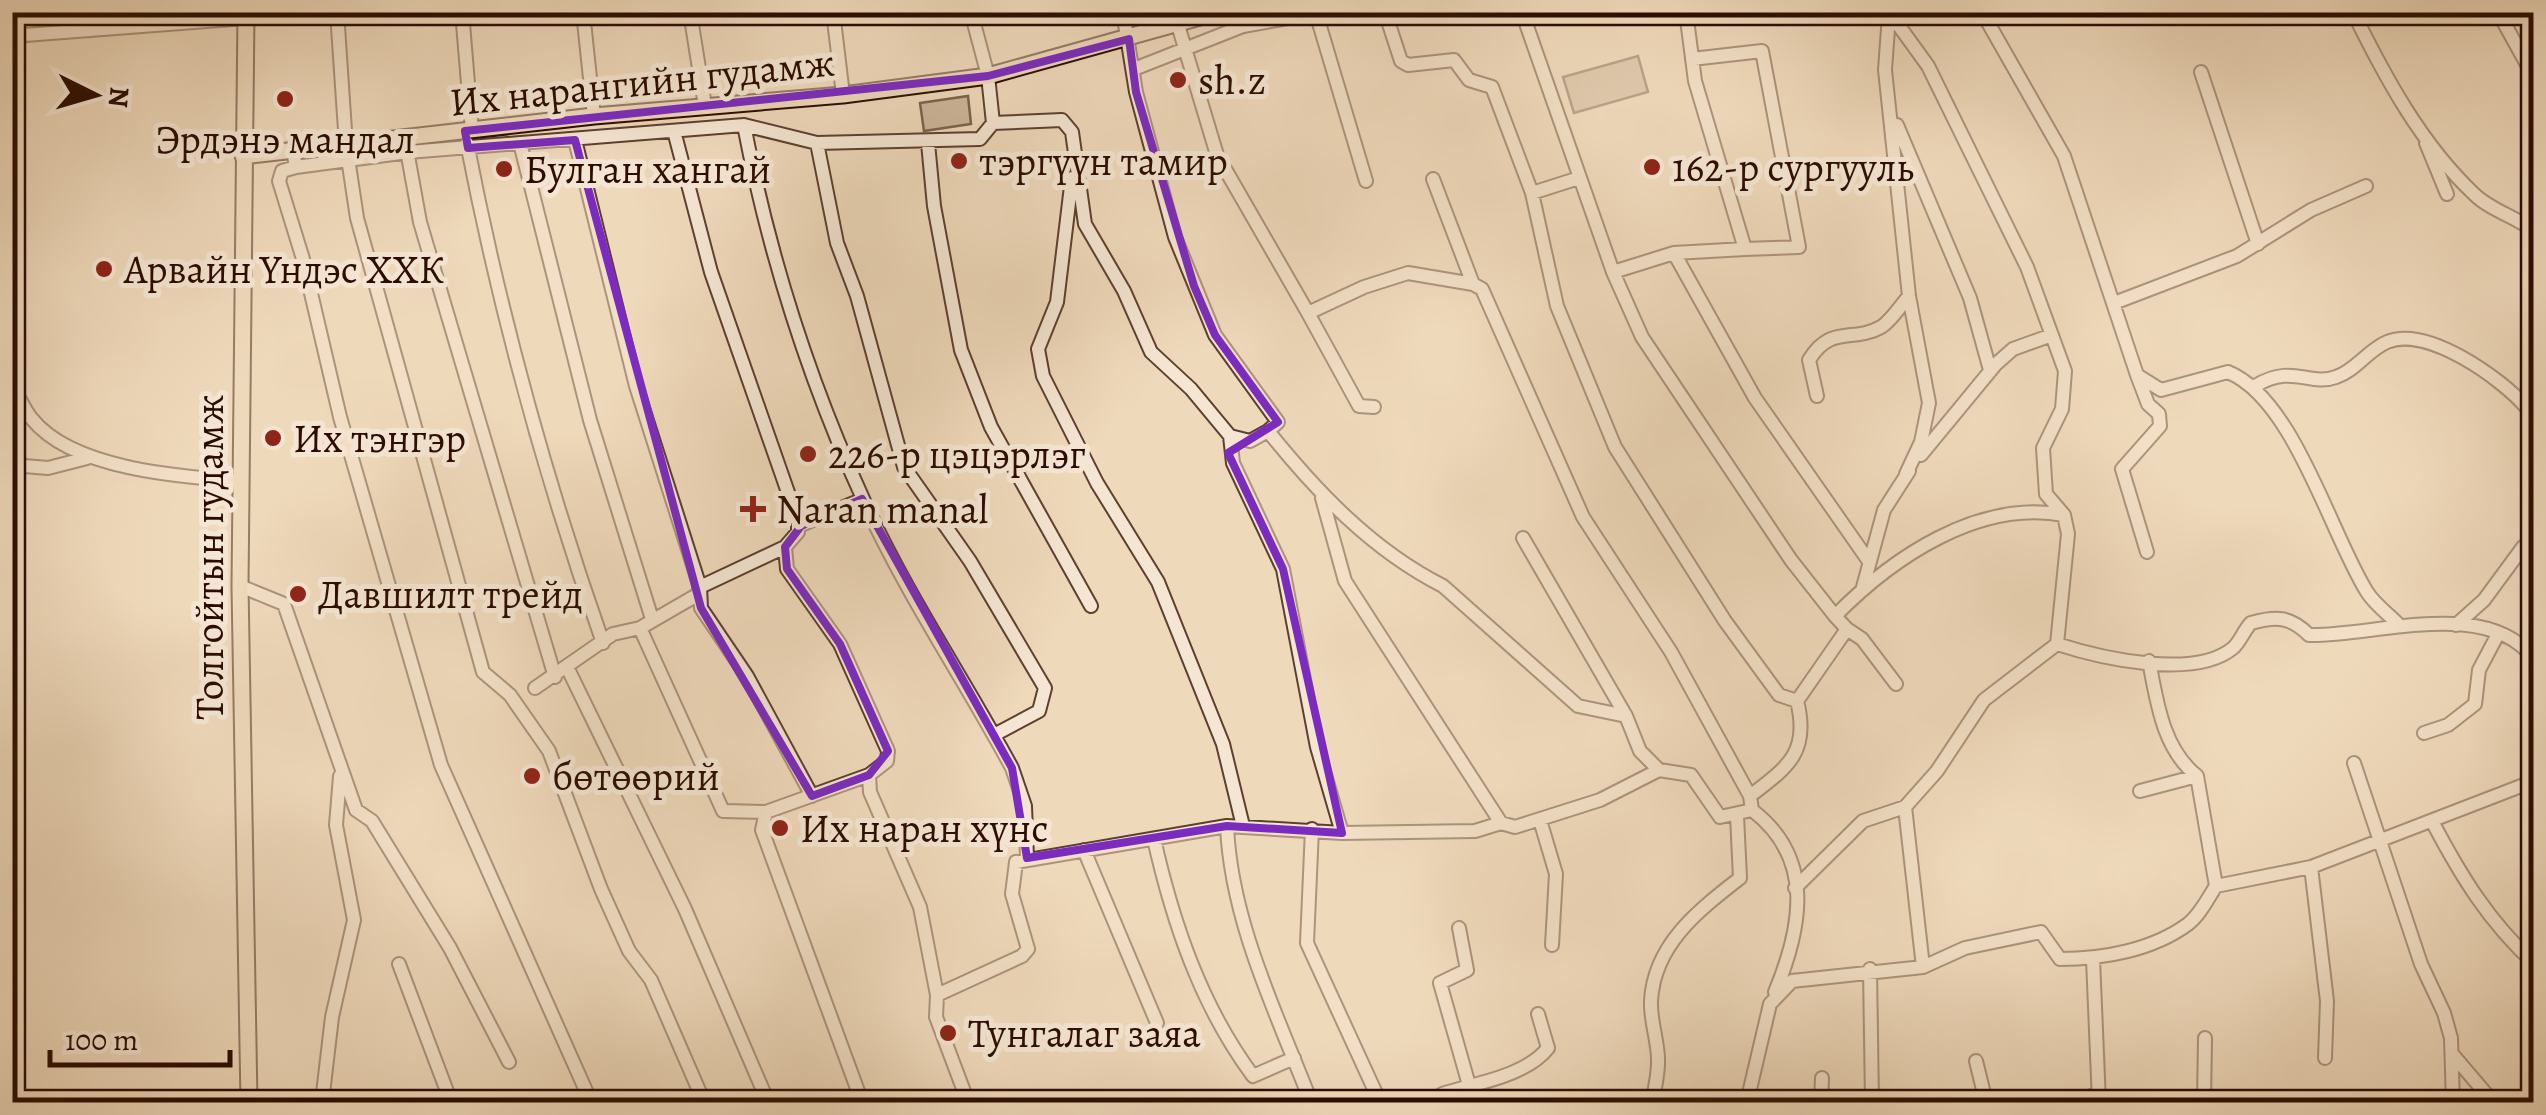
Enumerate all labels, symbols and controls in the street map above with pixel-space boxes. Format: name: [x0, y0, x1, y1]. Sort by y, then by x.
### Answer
street label: Их нарангийн гудамж: [447, 34, 837, 130]
north arrow: [45, 45, 145, 145]
place label: sh.z: [1198, 53, 1266, 108]
marker: sh.z: [1167, 69, 1189, 91]
text: N: [99, 85, 139, 109]
marker: Эрдэнэ мандал: [274, 88, 296, 110]
place label: Эрдэнэ мандал: [155, 112, 415, 167]
place label: тэргүүн тамир: [979, 134, 1228, 189]
place label: 162-р сургууль: [1672, 140, 1914, 195]
place label: Булган хангай: [524, 142, 771, 197]
marker: тэргүүн тамир: [948, 150, 970, 172]
marker: 162-р сургууль: [1641, 156, 1663, 178]
marker: Булган хангай: [493, 158, 515, 180]
place label: Арвайн Үндэс ХХК: [123, 242, 445, 297]
marker: Арвайн Үндэс ХХК: [93, 258, 115, 280]
street label: Толгойтын гудамж: [182, 394, 237, 720]
place label: Их тэнгэр: [293, 411, 466, 466]
marker: Их тэнгэр: [262, 427, 284, 449]
place label: 226-р цэцэрлэг: [828, 427, 1086, 482]
marker: 226-р цэцэрлэг: [797, 443, 819, 465]
place label: Naran manal: [776, 482, 988, 537]
marker: Naran manal: [740, 496, 766, 522]
place label: Давшилт трейд: [318, 567, 583, 622]
marker: Давшилт трейд: [287, 583, 309, 605]
place label: бөтөөрий: [552, 749, 720, 804]
marker: бөтөөрий: [521, 765, 543, 787]
place label: Их наран хүнс: [800, 801, 1048, 856]
marker: Их наран хүнс: [769, 817, 791, 839]
scale bar: [50, 1005, 230, 1067]
place label: Тунгалаг заяа: [968, 1006, 1201, 1061]
text: 100 m: [65, 1020, 138, 1060]
marker: Тунгалаг заяа: [937, 1022, 959, 1044]

